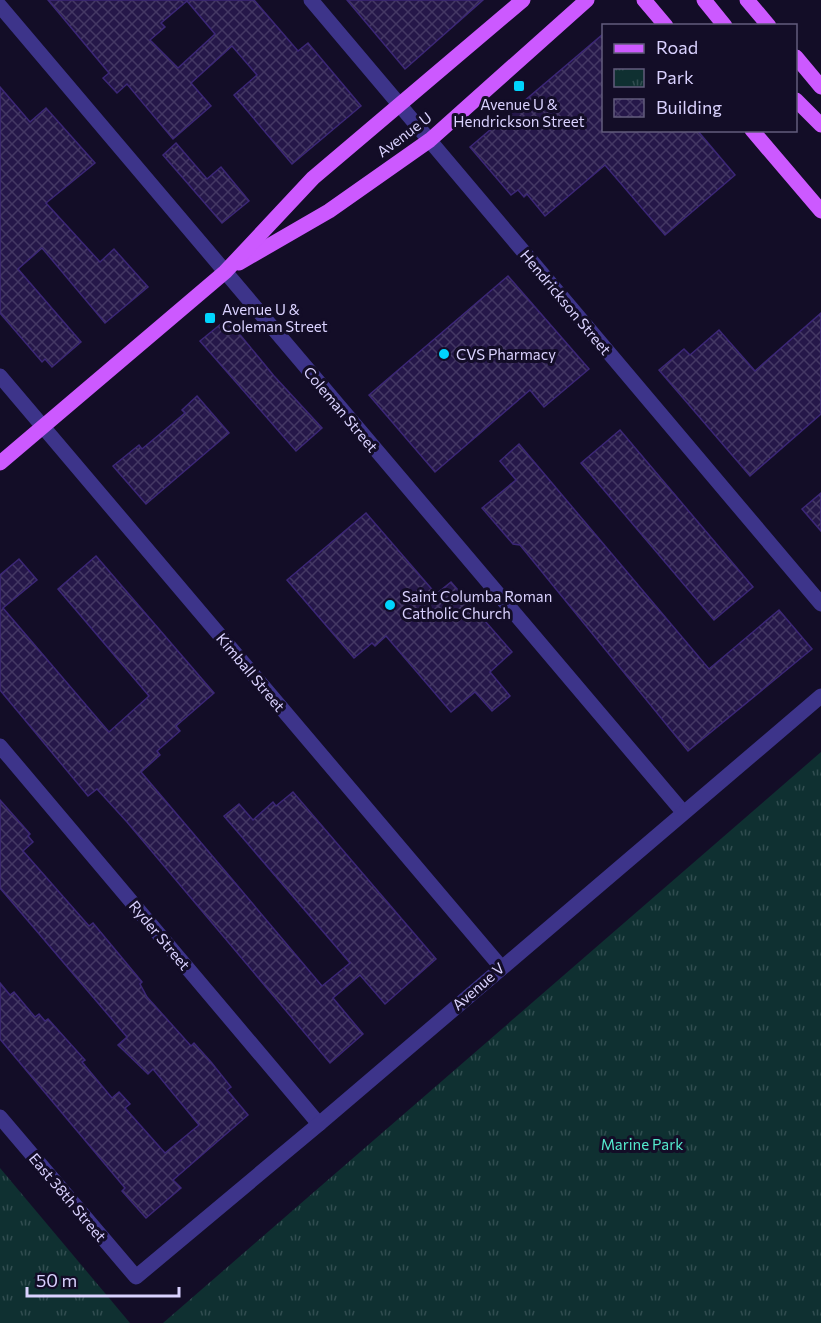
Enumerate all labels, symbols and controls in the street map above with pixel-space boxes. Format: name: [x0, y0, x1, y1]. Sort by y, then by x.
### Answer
legend: [602, 24, 797, 132]
text: Road: [656, 36, 698, 58]
text: Park: [656, 66, 694, 88]
marker: Avenue U & Hendrickson Street: [512, 79, 526, 93]
place label: Avenue U & Hendrickson Street: [453, 95, 585, 130]
text: Building: [656, 96, 722, 118]
street label: Avenue U: [373, 108, 435, 160]
street label: Hendrickson Street: [517, 246, 615, 358]
place label: Avenue U & Coleman Street: [222, 300, 328, 335]
marker: Avenue U & Coleman Street: [203, 311, 217, 325]
place label: CVS Pharmacy: [456, 345, 556, 363]
marker: CVS Pharmacy: [437, 347, 451, 361]
street label: Coleman Street: [300, 363, 382, 455]
place label: Saint Columba Roman Catholic Church: [402, 587, 552, 622]
marker: Saint Columba Roman Catholic Church: [383, 598, 397, 612]
street label: Kimball Street: [213, 629, 289, 715]
street label: Ryder Street: [126, 897, 194, 973]
street label: Avenue V: [448, 958, 508, 1014]
park label: Marine Park: [601, 1135, 683, 1153]
street label: East 38th Street: [26, 1149, 110, 1245]
scale bar: [27, 1260, 178, 1298]
text: 50 m: [36, 1269, 77, 1291]

